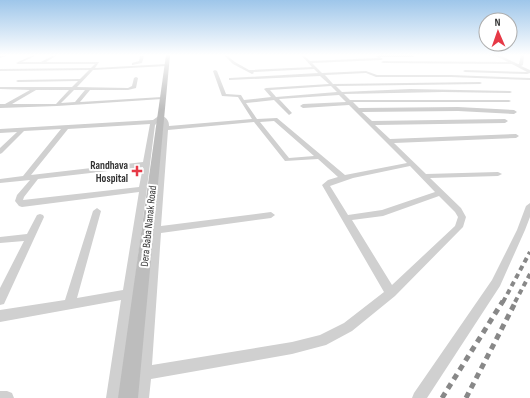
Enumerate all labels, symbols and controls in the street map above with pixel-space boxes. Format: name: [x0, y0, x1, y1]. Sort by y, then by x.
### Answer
north arrow: [478, 12, 518, 52]
text: N: [495, 16, 501, 29]
place label: Randhava Hospital: [90, 159, 128, 185]
marker: Randhava Hospital: [131, 165, 143, 177]
street label: Dera Baba Nanak Road: [138, 184, 159, 267]

